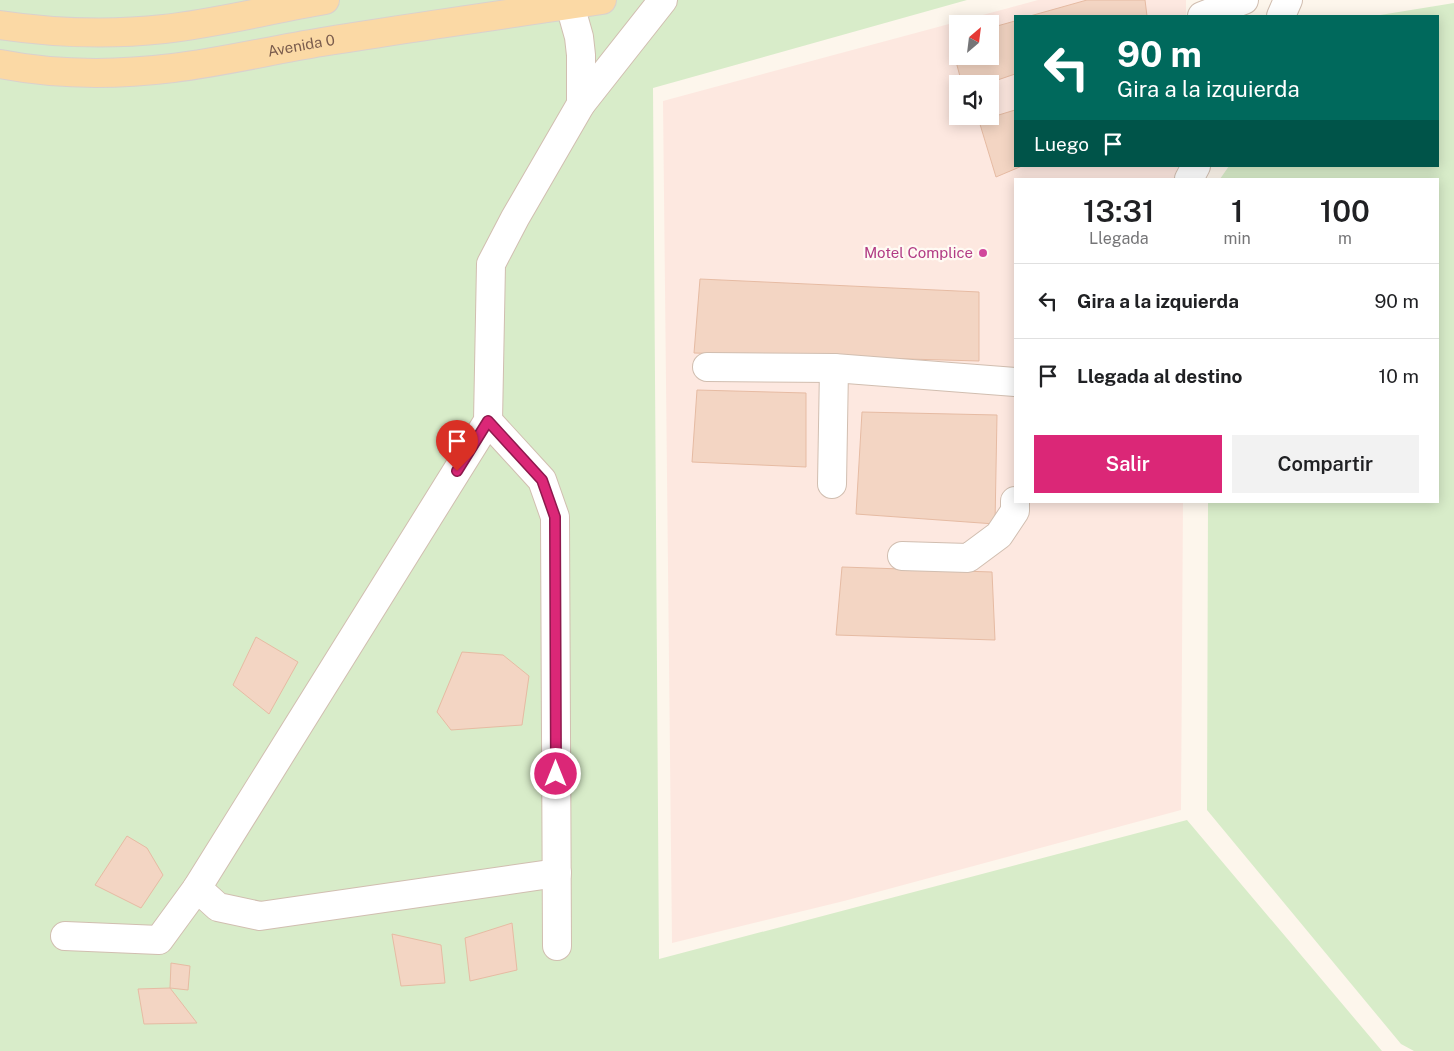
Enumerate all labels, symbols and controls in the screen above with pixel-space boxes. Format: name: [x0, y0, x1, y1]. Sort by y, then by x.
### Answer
north arrow: [949, 15, 999, 65]
map controls: [949, 15, 999, 125]
street label: Avenida 0: [266, 31, 336, 60]
text: 90 m: [1117, 34, 1202, 75]
icon: left: [1034, 35, 1099, 100]
button: sound: [949, 75, 999, 125]
text: Gira a la izquierda: [1117, 76, 1300, 102]
icon: arrive: [1099, 130, 1127, 158]
text: Luego: [1034, 133, 1089, 155]
text: 13:31: [1083, 193, 1155, 229]
text: 1: [1231, 193, 1243, 229]
text: 100: [1320, 193, 1370, 229]
text: Llegada: [1089, 229, 1149, 248]
text: min: [1224, 229, 1251, 248]
text: m: [1338, 229, 1352, 248]
place label: Motel Complice: [864, 244, 973, 261]
marker: Motel Complice: [977, 247, 989, 259]
icon: left: [1034, 287, 1062, 315]
text: Gira a la izquierda: [1077, 290, 1239, 312]
text: 90 m: [1375, 290, 1419, 312]
icon: arrive: [1034, 362, 1062, 390]
text: Llegada al destino: [1077, 365, 1242, 387]
text: 10 m: [1379, 365, 1419, 387]
pin: [436, 420, 478, 471]
icon: arrive: [443, 427, 471, 455]
button: Salir: [1034, 435, 1222, 493]
button: Compartir: [1232, 435, 1419, 493]
position arrow: [529, 747, 581, 799]

